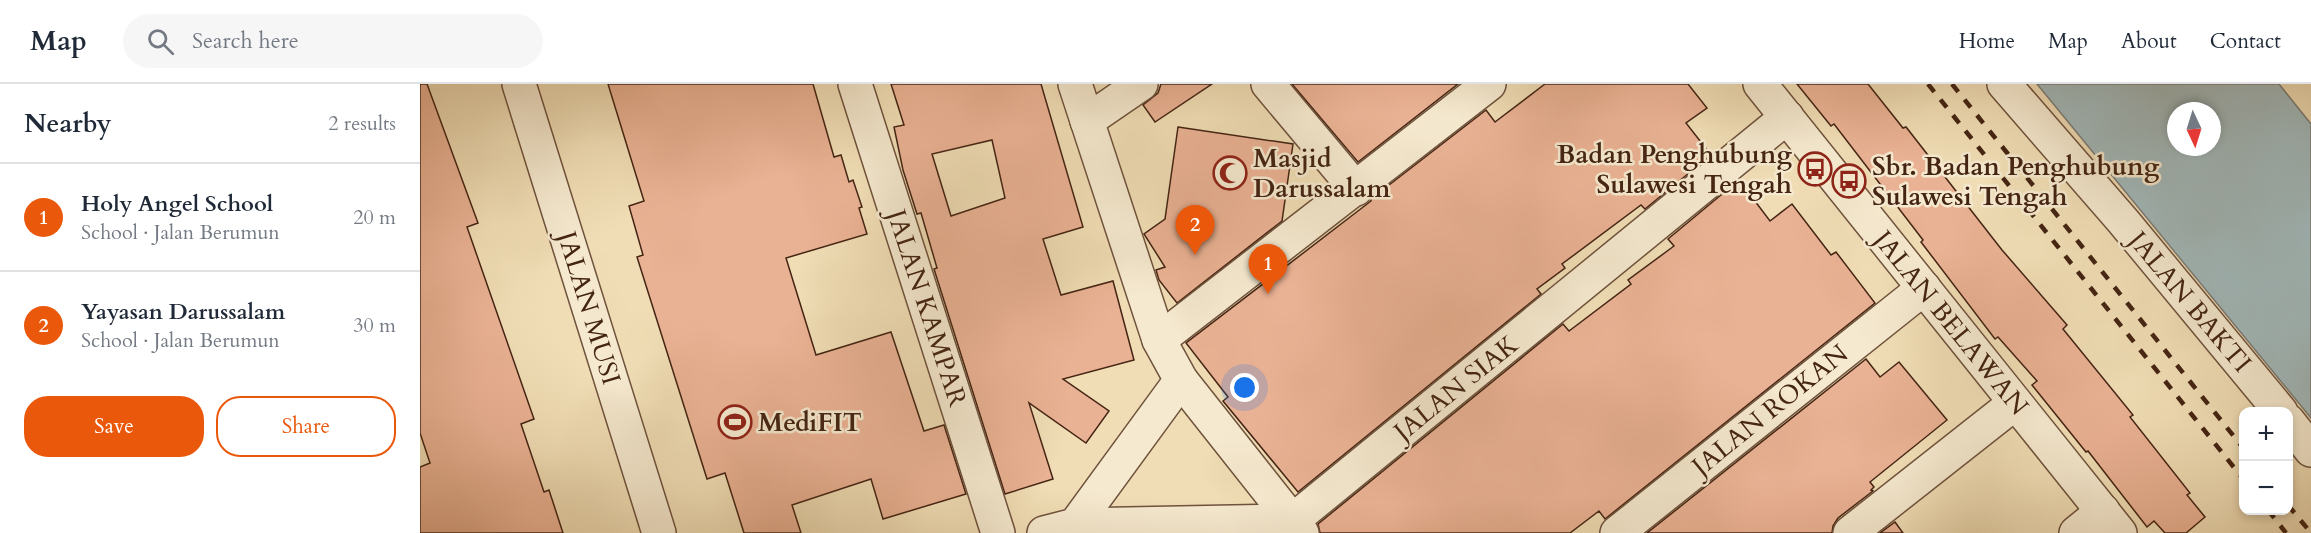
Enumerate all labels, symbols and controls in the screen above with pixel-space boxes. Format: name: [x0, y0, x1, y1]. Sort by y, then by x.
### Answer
search box: [123, 14, 543, 68]
text: Map: [30, 22, 87, 60]
icon: search: [144, 25, 177, 58]
text: Search here: [192, 26, 299, 56]
text: Home: [1959, 27, 2015, 56]
text: Map: [2048, 27, 2088, 56]
text: About: [2121, 27, 2177, 56]
text: Contact: [2210, 27, 2281, 56]
north arrow: [2167, 102, 2221, 156]
text: Nearby: [24, 106, 112, 141]
text: 2 results: [328, 110, 396, 137]
place label: Badan Penghubung Sulawesi Tengah: [1557, 137, 1792, 202]
place label: Masjid Darussalam: [1253, 141, 1391, 206]
place label: Sbr. Badan Penghubung Sulawesi Tengah: [1872, 149, 2160, 214]
bus stop icon: Badan Penghubung Sulawesi Tengah: [1797, 151, 1833, 187]
mosque icon: Masjid Darussalam: [1212, 155, 1248, 191]
bus stop icon: Sbr. Badan Penghubung Sulawesi Tengah: [1831, 163, 1867, 199]
text: Holy Angel School: [81, 189, 273, 219]
street label: JALAN KAMPAR: [877, 201, 975, 411]
text: 1: [38, 204, 49, 231]
text: 20 m: [353, 204, 396, 231]
pin: 2: [1176, 206, 1214, 255]
text: School · Jalan Berumun: [81, 219, 280, 246]
street label: JALAN BELAWAN: [1863, 220, 2036, 423]
street label: JALAN BAKTI: [2118, 221, 2259, 380]
street label: JALAN MUSI: [548, 223, 629, 389]
pin: 1: [1248, 244, 1288, 294]
text: Yayasan Darussalam: [81, 297, 285, 327]
text: 2: [38, 312, 49, 339]
text: 30 m: [353, 312, 396, 339]
text: School · Jalan Berumun: [81, 327, 280, 354]
street label: JALAN SIAK: [1383, 327, 1526, 451]
street label: JALAN ROKAN: [1682, 336, 1855, 486]
your location: [1230, 373, 1259, 402]
button: Save: [24, 396, 204, 457]
button: Share: [216, 396, 396, 457]
sports icon: MediFIT: [717, 404, 753, 440]
place label: MediFIT: [758, 405, 862, 440]
map controls: [2239, 407, 2293, 515]
button: +: [2239, 407, 2293, 461]
button: −: [2239, 461, 2293, 515]

